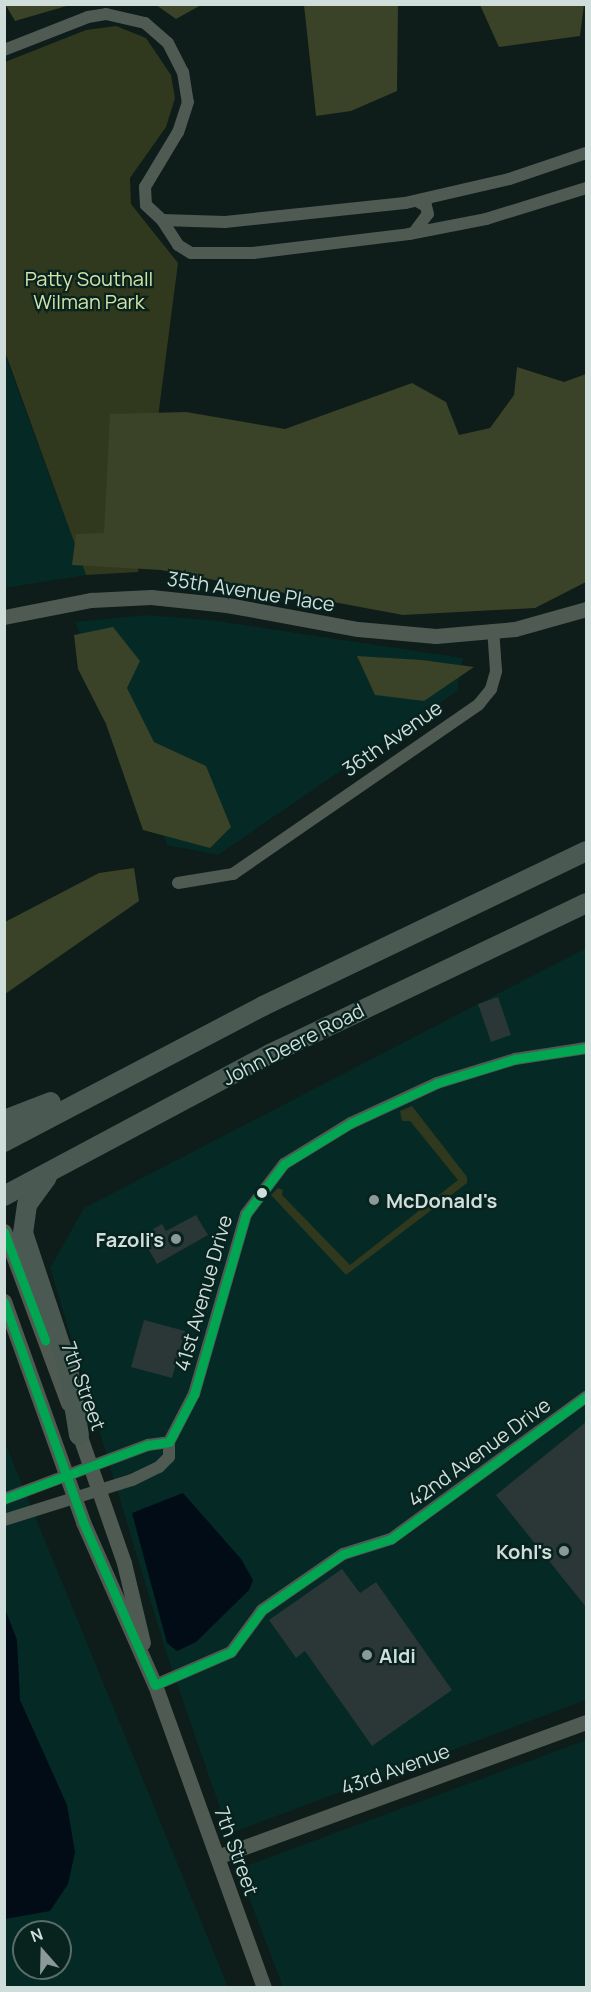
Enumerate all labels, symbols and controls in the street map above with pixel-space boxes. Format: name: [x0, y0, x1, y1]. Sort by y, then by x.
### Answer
park label: Patty Southall Wilman Park: [25, 267, 153, 314]
street label: 35th Avenue Place: [166, 566, 336, 616]
street label: 36th Avenue: [338, 695, 446, 781]
street label: John Deere Road: [218, 998, 368, 1090]
unlabelled marker: [256, 1187, 268, 1199]
place label: McDonald's: [386, 1188, 497, 1212]
marker: McDonald's: [367, 1193, 381, 1207]
street label: 41st Avenue Drive: [169, 1212, 237, 1374]
place label: Fazoli's: [96, 1227, 164, 1251]
marker: Fazoli's: [169, 1232, 183, 1246]
street label: 7th Street: [57, 1338, 111, 1434]
street label: 42nd Avenue Drive: [403, 1392, 555, 1512]
place label: Kohl's: [496, 1539, 552, 1563]
marker: Kohl's: [557, 1544, 571, 1558]
place label: Aldi: [379, 1643, 416, 1667]
marker: Aldi: [360, 1648, 374, 1662]
street label: 43rd Avenue: [337, 1738, 453, 1800]
street label: 7th Street: [210, 1803, 264, 1899]
north arrow: [12, 1920, 72, 1980]
text: N: [27, 1923, 46, 1947]

